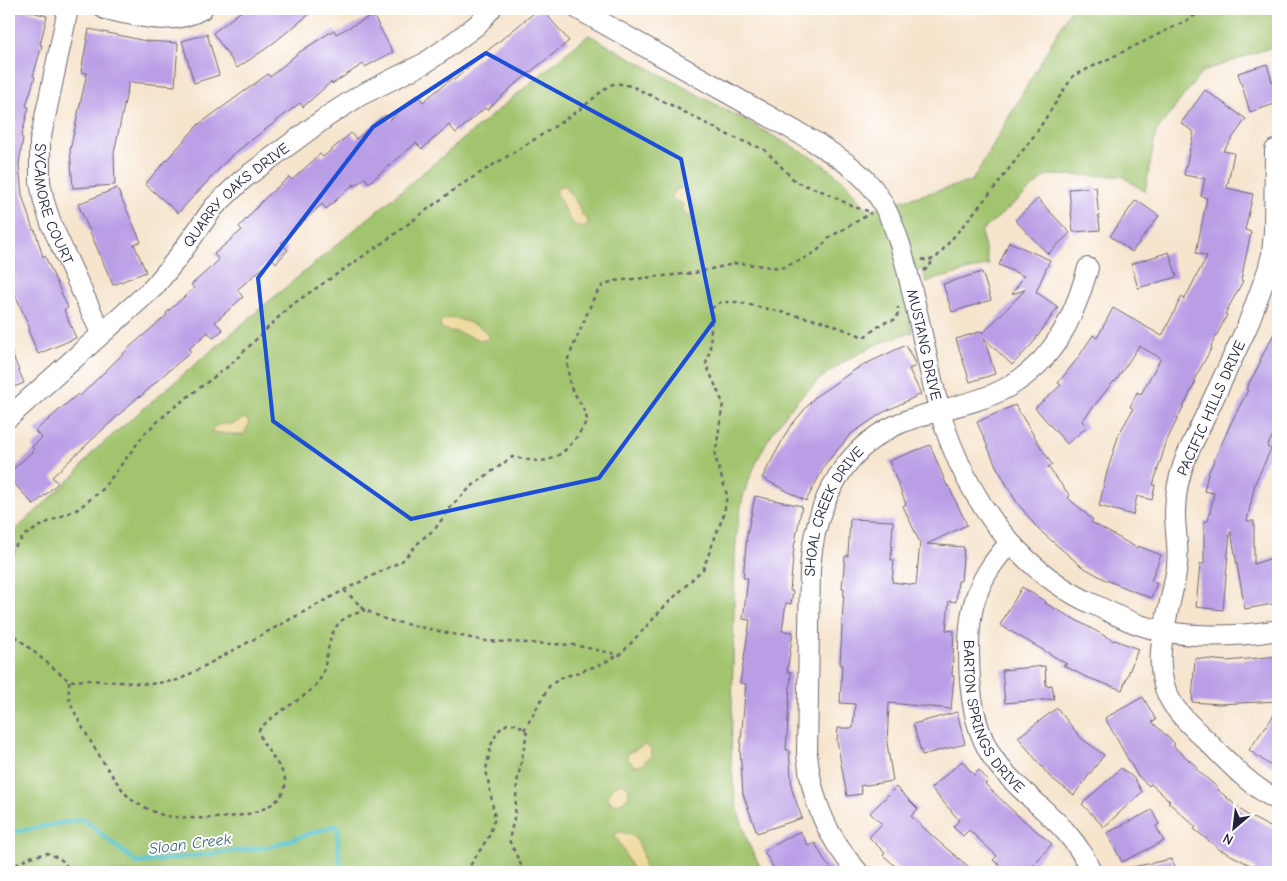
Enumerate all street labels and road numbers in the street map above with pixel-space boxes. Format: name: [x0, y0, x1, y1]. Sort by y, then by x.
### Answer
street label: QUARRY OAKS DRIVE: [179, 139, 293, 251]
street label: SYCAMORE COURT: [30, 143, 77, 267]
street label: MUSTANG DRIVE: [903, 287, 946, 402]
street label: PACIFIC HILLS DRIVE: [1173, 338, 1249, 478]
street label: SHOAL CREEK DRIVE: [801, 442, 867, 577]
street label: BARTON SPRINGS DRIVE: [960, 640, 1028, 796]

